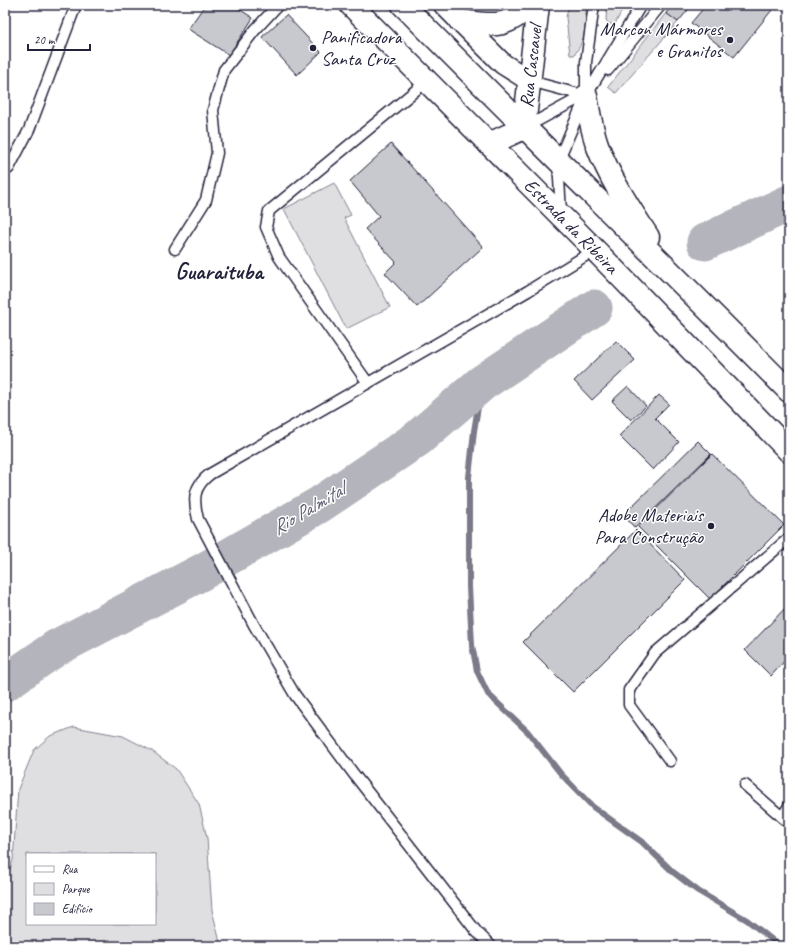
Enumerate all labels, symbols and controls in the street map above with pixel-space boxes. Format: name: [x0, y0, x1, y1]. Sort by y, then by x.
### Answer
place label: Marcon Mármores e Granitos: [600, 17, 725, 63]
street label: Rua Cascavel: [514, 20, 548, 109]
place label: Panificadora Santa Cruz: [321, 25, 403, 71]
scale bar: [28, 26, 90, 52]
text: 20 m: [34, 32, 56, 48]
marker: Marcon Mármores e Granitos: [725, 35, 735, 45]
marker: Panificadora Santa Cruz: [308, 43, 318, 53]
street label: Estrada da Ribeira: [519, 174, 625, 280]
district label: Guaraituba: [175, 257, 265, 286]
water label: Rio Palmital: [267, 474, 355, 540]
place label: Adobe Materiais Para Construção: [595, 503, 705, 549]
marker: Adobe Materiais Para Construção: [706, 521, 716, 531]
legend: [26, 853, 156, 925]
text: Rua: [62, 861, 79, 877]
text: Parque: [62, 881, 91, 897]
text: Edifício: [62, 901, 94, 917]

